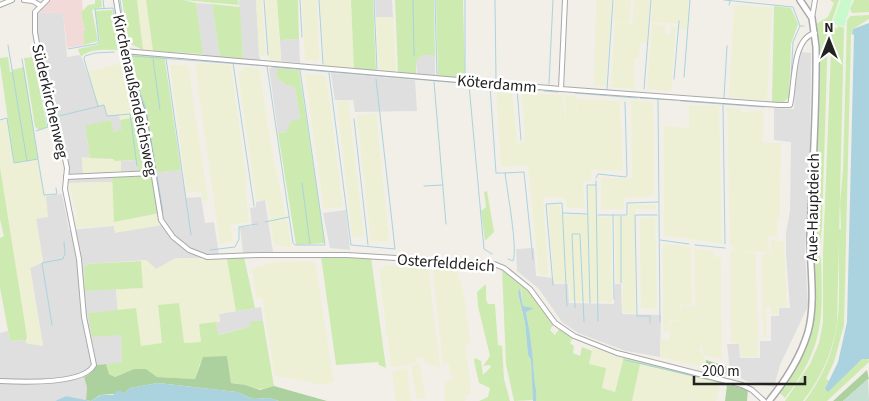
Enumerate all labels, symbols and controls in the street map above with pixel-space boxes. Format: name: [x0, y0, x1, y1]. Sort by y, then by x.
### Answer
street label: Kirchenaußendeichsweg: [107, 12, 163, 178]
north arrow: [804, 15, 854, 65]
text: N: [824, 18, 834, 38]
street label: Süderkirchenweg: [26, 42, 74, 161]
street label: Köterdamm: [456, 70, 537, 98]
street label: Aue-Hauptdeich: [801, 153, 825, 261]
street label: Osterfelddeich: [396, 249, 496, 277]
scale bar: [694, 354, 805, 386]
text: 200 m: [702, 361, 740, 382]

